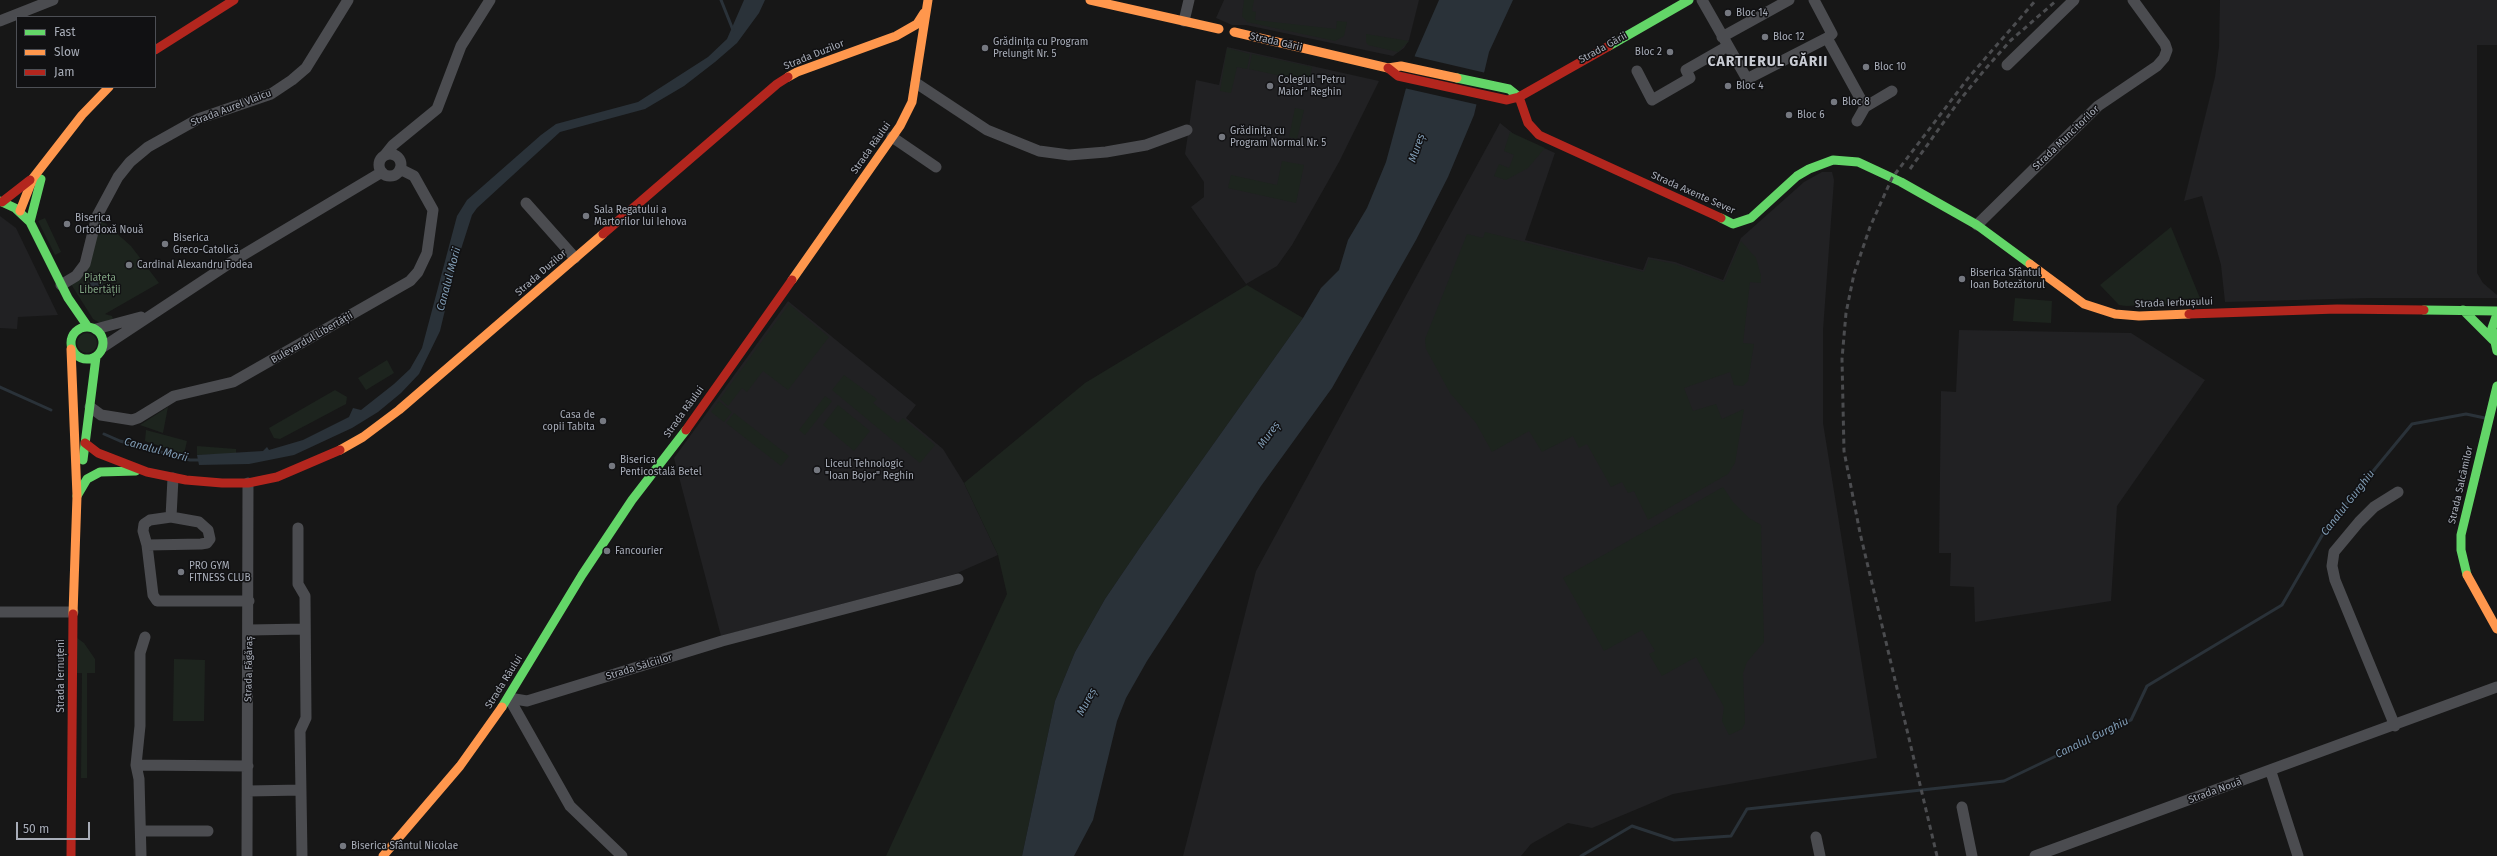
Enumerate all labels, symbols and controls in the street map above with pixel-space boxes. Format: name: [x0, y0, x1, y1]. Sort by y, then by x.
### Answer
place label: Bloc 14: [1736, 7, 1768, 19]
marker: Bloc 14: [1723, 8, 1733, 18]
legend: [16, 16, 156, 88]
text: Fast: [54, 25, 76, 39]
street label: Strada Gării: [1249, 30, 1303, 54]
street label: Strada Gării: [1577, 30, 1629, 66]
place label: Bloc 12: [1773, 31, 1805, 43]
marker: Bloc 12: [1760, 32, 1770, 42]
place label: Grădinița cu Program Prelungit Nr. 5: [993, 36, 1088, 60]
street label: Strada Duzilor: [782, 37, 846, 73]
marker: Grădinița cu Program Prelungit Nr. 5: [980, 43, 990, 53]
text: Slow: [54, 45, 80, 59]
place label: Bloc 2: [1635, 46, 1662, 58]
marker: Bloc 2: [1665, 47, 1675, 57]
district label: CARTIERUL GĂRII: [1708, 54, 1828, 70]
place label: Bloc 10: [1874, 61, 1906, 73]
marker: Bloc 10: [1861, 62, 1871, 72]
text: Jam: [54, 65, 74, 79]
place label: Colegiul "Petru Maior" Reghin: [1278, 74, 1345, 98]
place label: Bloc 4: [1736, 80, 1764, 92]
marker: Colegiul "Petru Maior" Reghin: [1265, 81, 1275, 91]
marker: Bloc 4: [1723, 81, 1733, 91]
street label: Strada Aurel Vlaicu: [189, 87, 273, 129]
place label: Bloc 8: [1842, 96, 1870, 108]
marker: Bloc 8: [1829, 97, 1839, 107]
street label: Strada Muncitorilor: [2030, 103, 2102, 173]
place label: Bloc 6: [1797, 109, 1825, 121]
marker: Bloc 6: [1784, 110, 1794, 120]
street label: Strada Râului: [849, 120, 893, 176]
place label: Grădinița cu Program Normal Nr. 5: [1230, 125, 1326, 148]
marker: Grădinița cu Program Normal Nr. 5: [1217, 132, 1227, 142]
water label: Mureș: [1406, 132, 1428, 164]
street label: Strada Axente Sever: [1649, 169, 1737, 217]
place label: Sala Regatului a Martorilor lui Iehova: [594, 204, 687, 228]
marker: Sala Regatului a Martorilor lui Iehova: [581, 211, 591, 221]
place label: Biserica Ortodoxă Nouă: [75, 212, 144, 236]
marker: Biserica Ortodoxă Nouă: [62, 219, 72, 229]
place label: Biserica Greco-Catolică: [173, 232, 239, 256]
marker: Biserica Greco-Catolică: [160, 239, 170, 249]
water label: Canalul Morii: [434, 246, 464, 312]
street label: Strada Duzilor: [513, 247, 569, 299]
place label: Cardinal Alexandru Todea: [137, 259, 253, 271]
marker: Cardinal Alexandru Todea: [124, 260, 134, 270]
place label: Biserica Sfântul Ioan Botezătorul: [1970, 267, 2045, 290]
park label: Piațeta Libertății: [79, 272, 121, 296]
marker: Biserica Sfântul Ioan Botezătorul: [1957, 274, 1967, 284]
street label: Strada Ierbușului: [2135, 296, 2213, 310]
street label: Bulevardul Libertății: [269, 310, 355, 366]
street label: Strada Râului: [661, 384, 707, 440]
place label: Casa de copii Tabita: [543, 409, 595, 432]
marker: Casa de copii Tabita: [598, 416, 608, 426]
water label: Mureș: [1255, 419, 1283, 451]
water label: Canalul Morii: [123, 435, 189, 465]
street label: Strada Salcâmilor: [2446, 445, 2476, 525]
place label: Biserica Penticostală Betel: [620, 454, 702, 478]
place label: Liceul Tehnologic "Ioan Bojor" Reghin: [825, 458, 914, 482]
marker: Biserica Penticostală Betel: [607, 461, 617, 471]
marker: Liceul Tehnologic "Ioan Bojor" Reghin: [812, 465, 822, 475]
water label: Canalul Gurghiu: [2318, 468, 2378, 538]
place label: Fancourier: [615, 545, 663, 557]
marker: Fancourier: [602, 546, 612, 556]
place label: PRO GYM FITNESS CLUB: [189, 560, 251, 584]
marker: PRO GYM FITNESS CLUB: [176, 567, 186, 577]
street label: Strada Făgăraș: [242, 636, 256, 702]
street label: Strada Iernuțeni: [55, 639, 67, 713]
street label: Strada Sălciilor: [604, 651, 674, 683]
street label: Strada Râului: [483, 653, 525, 711]
water label: Mureș: [1074, 686, 1100, 718]
water label: Canalul Gurghiu: [2053, 715, 2131, 761]
street label: Strada Nouă: [2187, 776, 2243, 806]
scale bar: [18, 814, 92, 840]
text: 50 m: [23, 822, 49, 836]
place label: Biserica Sfântul Nicolae: [351, 840, 458, 852]
marker: Biserica Sfântul Nicolae: [338, 841, 348, 851]

